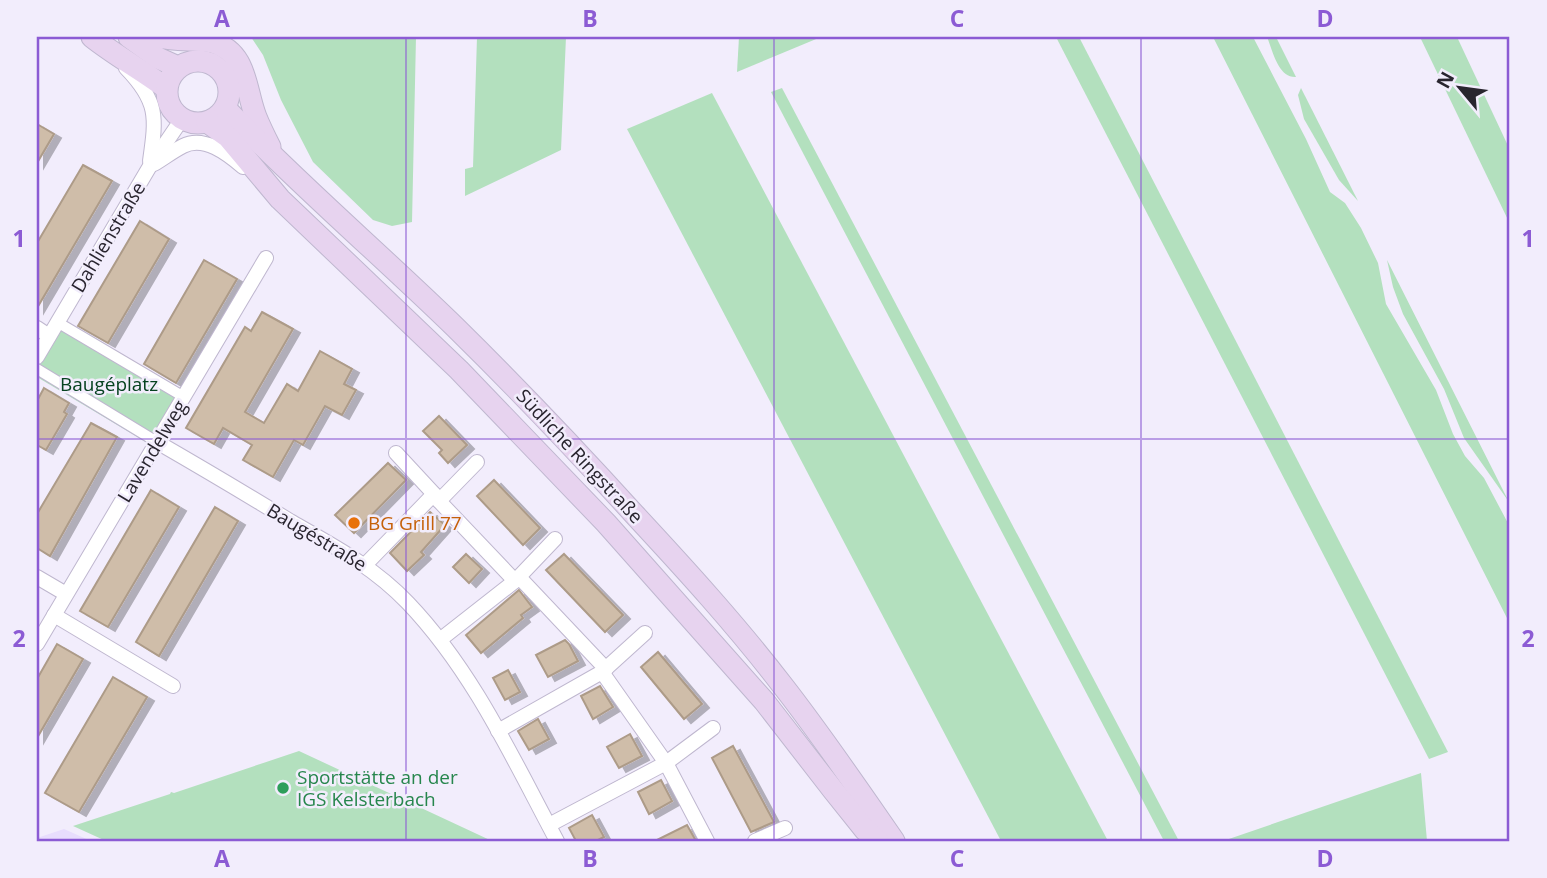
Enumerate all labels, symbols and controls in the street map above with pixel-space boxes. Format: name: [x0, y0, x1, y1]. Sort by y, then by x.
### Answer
text: A: [214, 2, 230, 34]
text: B: [582, 2, 598, 34]
text: C: [950, 2, 964, 34]
text: D: [1316, 2, 1334, 34]
north arrow: [1424, 52, 1494, 122]
text: N: [1430, 67, 1460, 93]
street label: Dahlienstraße: [65, 177, 151, 297]
text: 1: [12, 222, 26, 254]
text: 1: [1521, 222, 1535, 254]
park label: Baugéplatz: [60, 371, 158, 397]
street label: Südliche Ringstraße: [511, 383, 649, 529]
street label: Lavendelweg: [111, 395, 193, 507]
street label: Baugéstraße: [262, 497, 372, 577]
place label: BG Grill 77: [368, 510, 462, 536]
marker: BG Grill 77: [346, 515, 362, 531]
text: 2: [12, 622, 26, 654]
text: 2: [1521, 622, 1535, 654]
place label: Sportstätte an der IGS Kelsterbach: [297, 764, 458, 812]
marker: Sportstätte an der IGS Kelsterbach: [275, 780, 291, 796]
text: A: [214, 842, 230, 874]
text: B: [582, 842, 598, 874]
text: C: [950, 842, 964, 874]
text: D: [1316, 842, 1334, 874]

